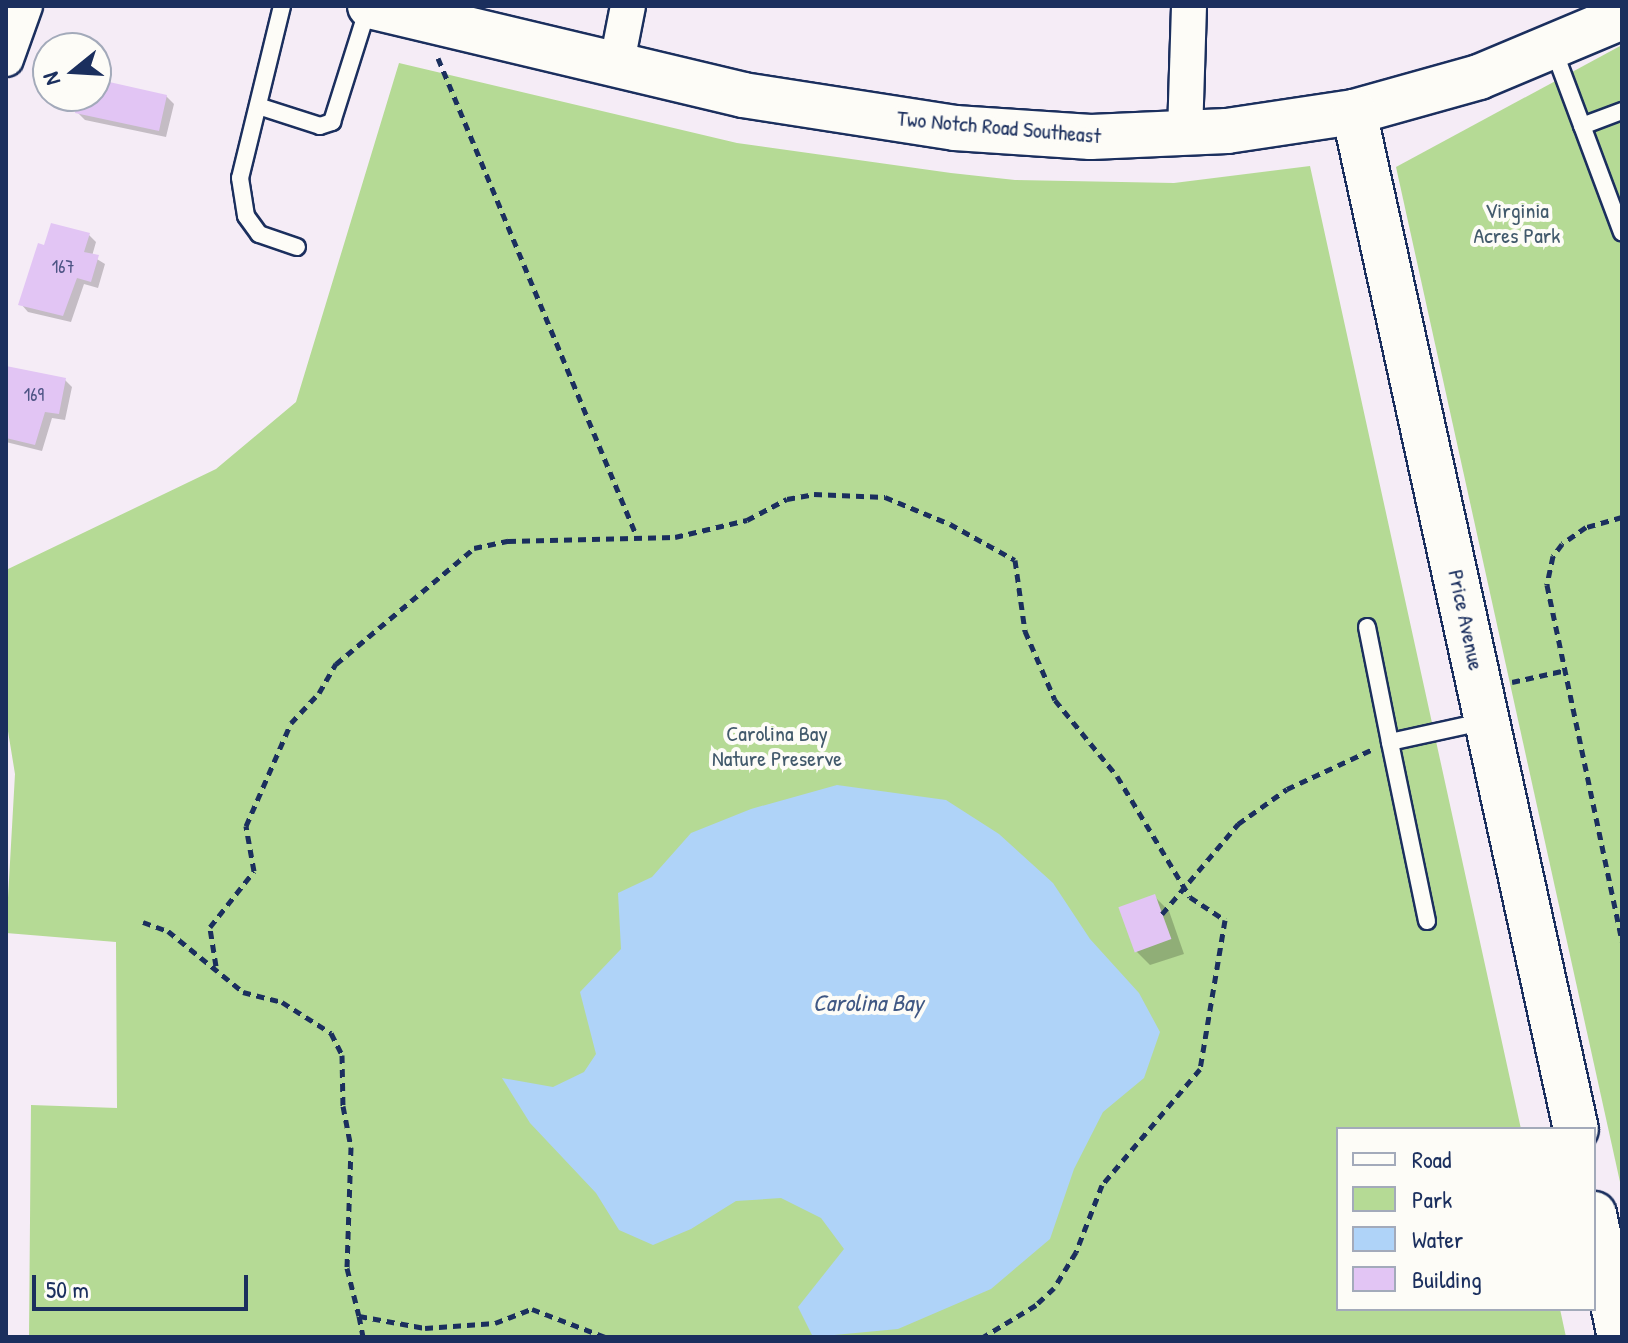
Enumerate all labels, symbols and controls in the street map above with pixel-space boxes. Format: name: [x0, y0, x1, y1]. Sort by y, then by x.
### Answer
north arrow: [32, 32, 112, 112]
text: N: [35, 69, 67, 89]
street label: Two Notch Road Southeast: [896, 105, 1102, 149]
park label: Virginia Acres Park: [1474, 197, 1560, 248]
house number: 167: [52, 256, 74, 278]
house number: 169: [24, 384, 44, 406]
street label: Price Avenue: [1442, 567, 1490, 673]
park label: Carolina Bay Nature Preserve: [712, 720, 842, 772]
water label: Carolina Bay: [813, 989, 923, 1017]
legend: [1336, 1127, 1596, 1311]
text: Road: [1412, 1143, 1451, 1175]
text: Park: [1412, 1183, 1452, 1215]
text: Water: [1412, 1223, 1463, 1255]
scale bar: [36, 1259, 252, 1309]
text: Building: [1412, 1263, 1482, 1295]
text: 50 m: [46, 1273, 89, 1305]

